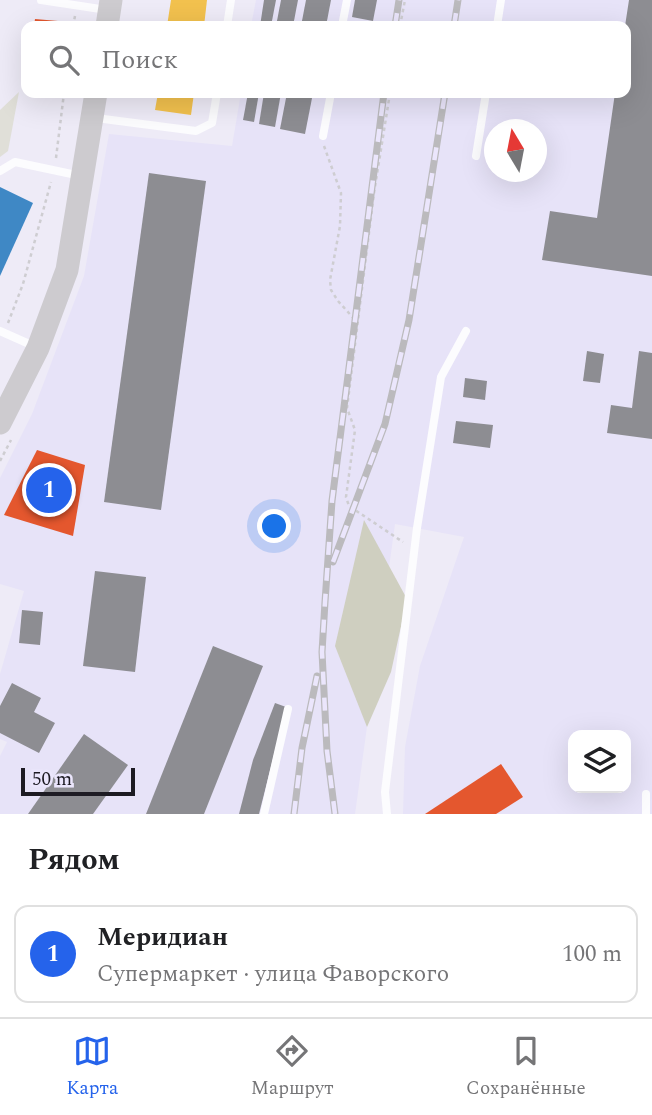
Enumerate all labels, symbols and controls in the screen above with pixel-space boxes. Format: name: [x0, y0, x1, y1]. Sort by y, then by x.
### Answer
search box: [21, 21, 631, 98]
text: Поиск: [101, 40, 178, 80]
icon: search: [45, 41, 83, 79]
north arrow: [484, 119, 547, 182]
pin: 1: [26, 464, 72, 516]
your location: [257, 509, 291, 543]
map controls: [568, 730, 631, 793]
button: layers: [568, 730, 631, 793]
scale bar: [21, 765, 135, 797]
text: 50 m: [32, 765, 72, 794]
text: Рядом: [28, 837, 120, 883]
text: Меридиан: [97, 917, 228, 957]
text: 1: [47, 937, 59, 972]
text: 100 m: [562, 937, 622, 972]
text: Супермаркет · улица Фаворского: [97, 957, 449, 992]
tab: Карта: [66, 1032, 118, 1103]
tab: Маршрут: [251, 1032, 334, 1103]
tab: Сохранённые: [466, 1032, 586, 1103]

